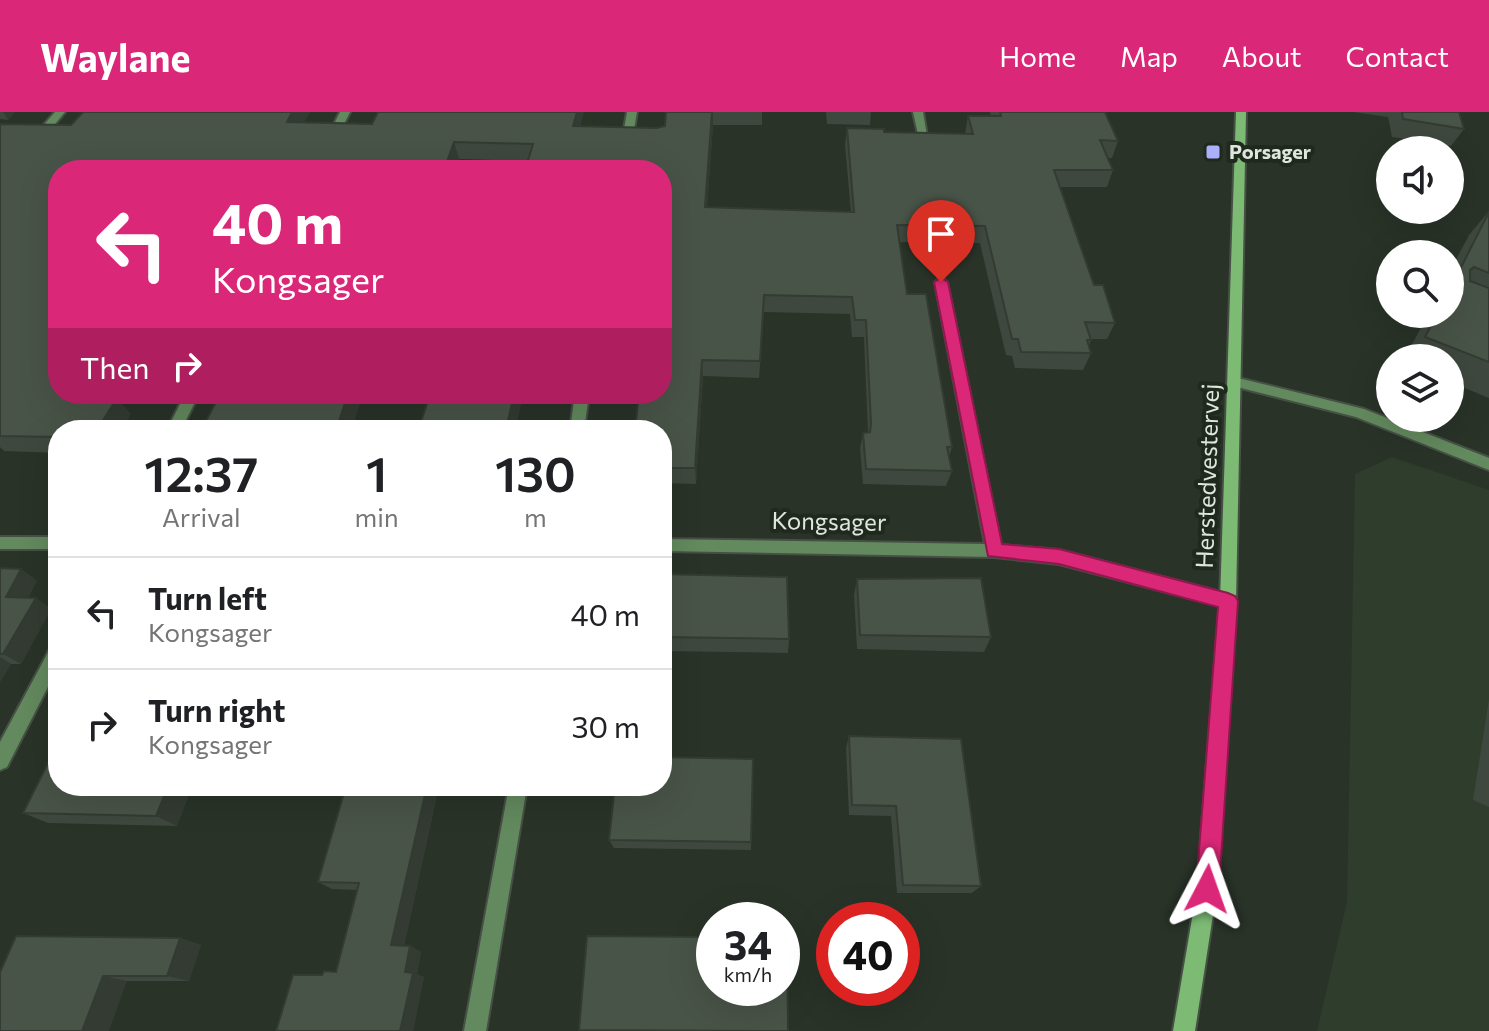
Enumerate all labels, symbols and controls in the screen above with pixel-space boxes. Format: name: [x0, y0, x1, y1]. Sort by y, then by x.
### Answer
text: Waylane: [40, 33, 190, 80]
text: Home: [999, 39, 1076, 73]
text: Map: [1120, 39, 1178, 73]
text: About: [1222, 39, 1302, 73]
text: Contact: [1346, 39, 1449, 73]
map controls: [1376, 136, 1464, 432]
button: sound: [1376, 136, 1464, 224]
place label: Porsager: [1229, 139, 1311, 163]
marker: Porsager: [1204, 143, 1222, 161]
text: 40 m: [212, 187, 343, 256]
icon: left: [80, 192, 184, 296]
pin: [907, 200, 975, 282]
icon: arrive: [919, 212, 963, 256]
button: search: [1376, 240, 1464, 328]
text: Kongsager: [212, 256, 384, 300]
icon: right: [165, 344, 209, 388]
button: layers: [1376, 344, 1464, 432]
text: Then: [80, 348, 149, 385]
street label: Herstedvestervej: [1189, 383, 1224, 569]
text: 12:37: [144, 443, 258, 502]
text: 1: [366, 443, 387, 502]
text: 130: [495, 443, 576, 502]
text: Arrival: [162, 501, 241, 532]
text: min: [355, 501, 399, 532]
text: m: [524, 501, 547, 532]
street label: Kongsager: [771, 505, 887, 536]
text: Turn left: [148, 579, 267, 616]
icon: left: [80, 591, 124, 635]
text: 40 m: [571, 595, 640, 632]
text: Kongsager: [148, 616, 272, 647]
text: Turn right: [148, 691, 285, 728]
icon: right: [80, 703, 124, 747]
text: 30 m: [571, 707, 640, 744]
text: Kongsager: [148, 728, 272, 759]
position arrow: [1165, 847, 1249, 931]
speed limit sign: 40: [816, 902, 920, 1006]
text: 34: [724, 919, 772, 968]
text: km/h: [724, 962, 772, 986]

